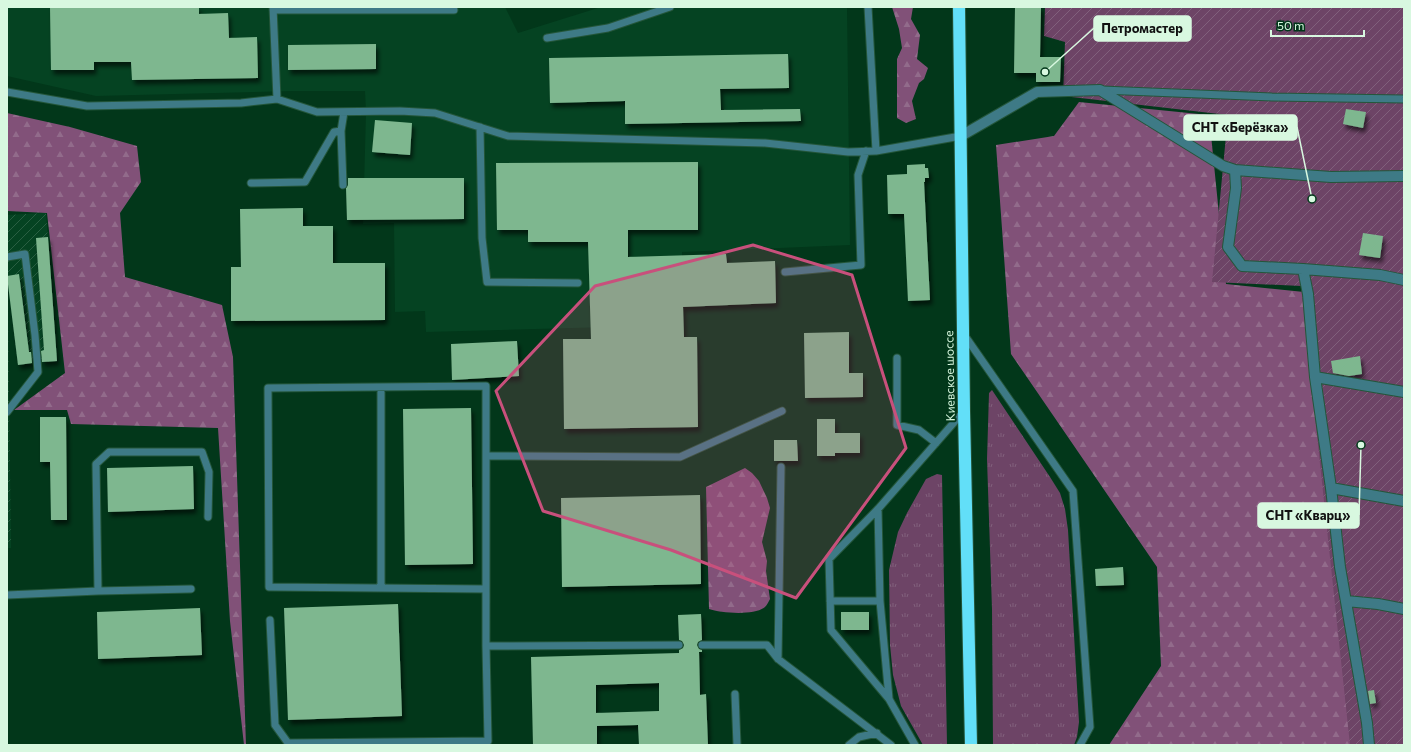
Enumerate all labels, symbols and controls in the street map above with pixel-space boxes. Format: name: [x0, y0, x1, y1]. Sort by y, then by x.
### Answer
scale bar: [1271, 12, 1364, 38]
callout: Петромастер: [1094, 16, 1191, 41]
text: 50 m: [1277, 18, 1305, 32]
text: Петромастер: [1101, 20, 1183, 36]
callout: СНТ «Берёзка»: [1184, 115, 1297, 140]
text: СНТ «Берёзка»: [1192, 119, 1289, 135]
street label: Киевское шоссе: [941, 330, 957, 422]
callout: СНТ «Кварц»: [1258, 503, 1359, 528]
text: СНТ «Кварц»: [1266, 507, 1351, 523]

